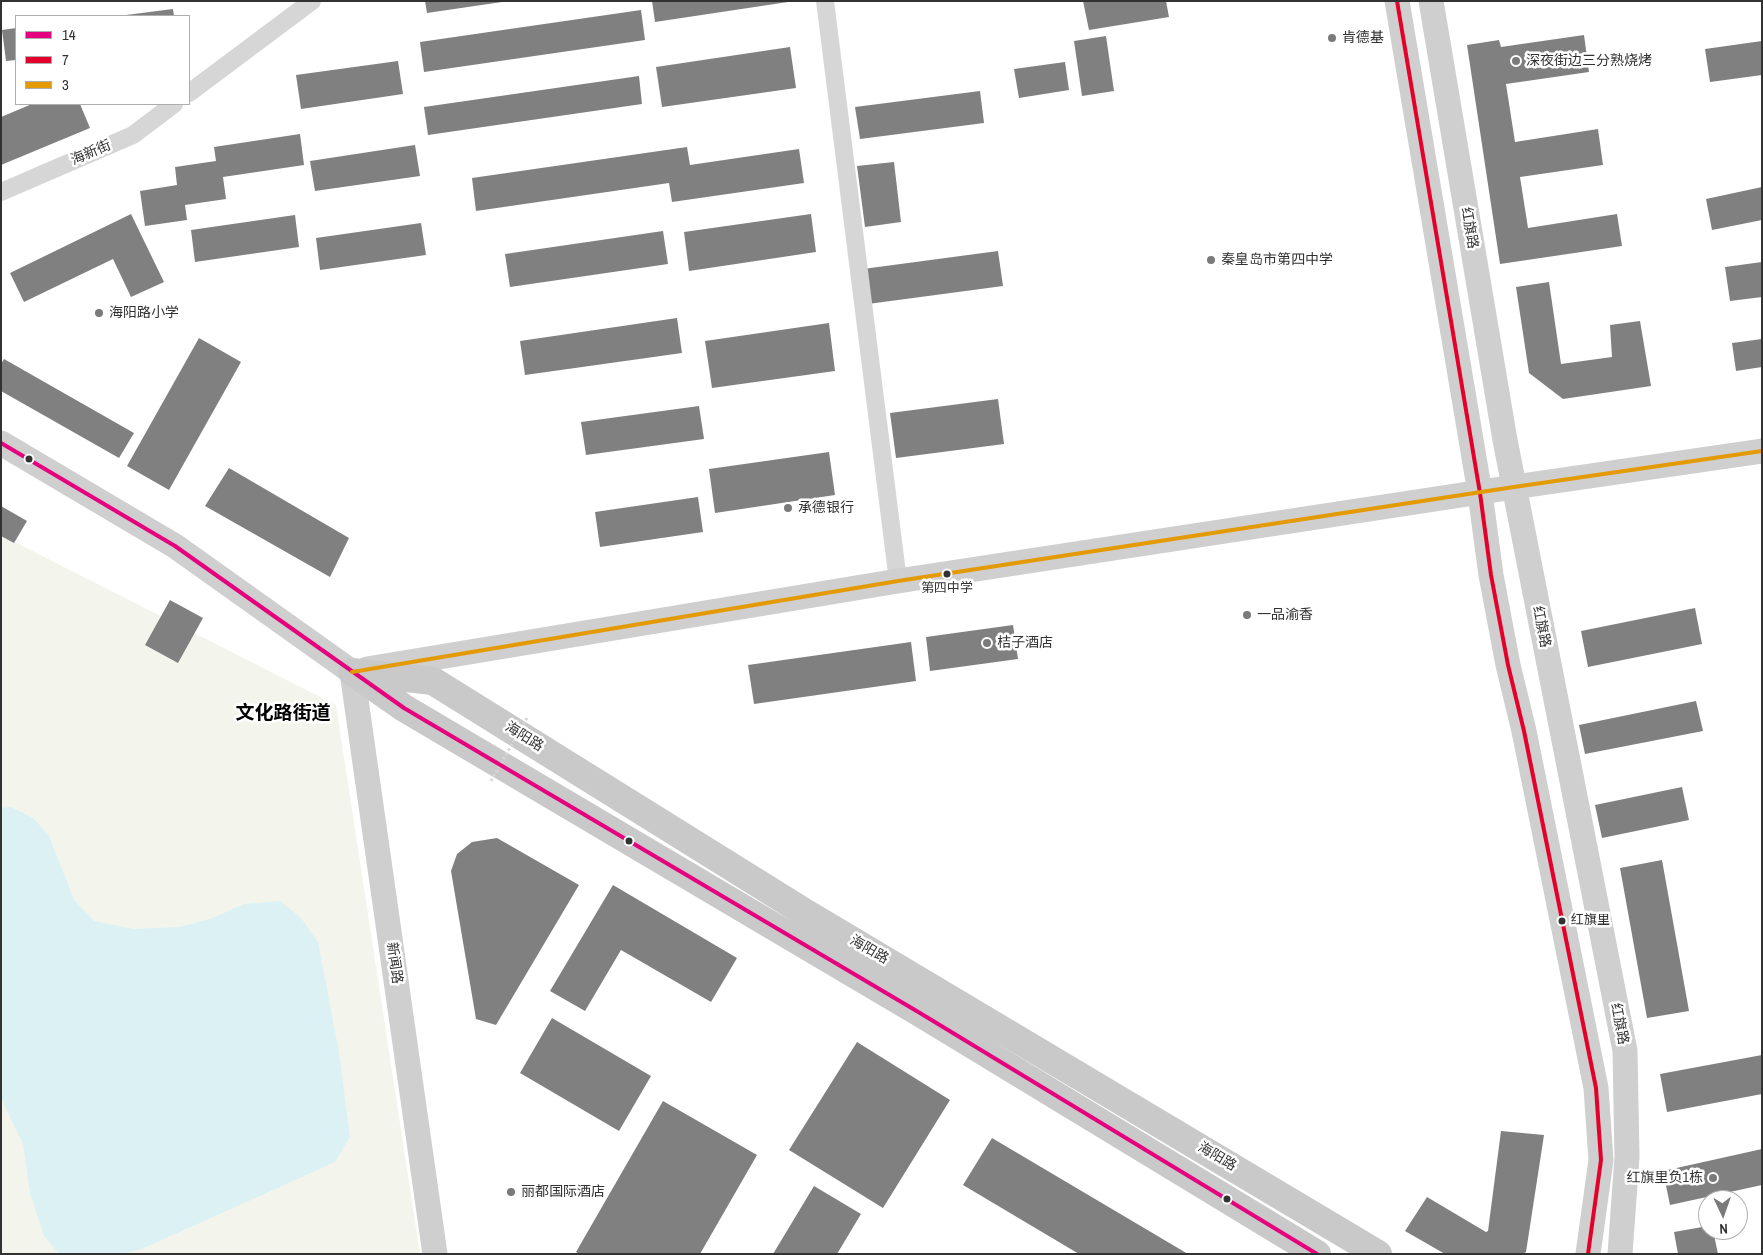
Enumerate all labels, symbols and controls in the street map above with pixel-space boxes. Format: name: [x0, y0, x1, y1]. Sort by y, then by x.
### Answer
legend: [15, 15, 190, 105]
text: 14: [62, 24, 76, 45]
place label: 肯德基: [1342, 30, 1384, 46]
marker: 肯德基: [1326, 32, 1338, 44]
text: 7: [62, 49, 69, 70]
place label: 深夜街边三分熟烧烤: [1526, 53, 1652, 69]
marker: 深夜街边三分熟烧烤: [1510, 55, 1522, 67]
text: 3: [62, 74, 69, 95]
street label: 海新街: [68, 137, 114, 169]
street label: 红旗路: [1457, 206, 1481, 250]
place label: 秦皇岛市第四中学: [1221, 252, 1333, 268]
marker: 秦皇岛市第四中学: [1205, 254, 1217, 266]
place label: 海阳路小学: [109, 305, 179, 321]
marker: 海阳路小学: [93, 307, 105, 319]
unlabelled marker: [24, 454, 34, 464]
place label: 承德银行: [798, 500, 854, 516]
marker: 承德银行: [782, 502, 794, 514]
marker: 第四中学: [942, 569, 952, 579]
place label: 第四中学: [921, 581, 973, 597]
street label: 红旗路: [1529, 605, 1553, 649]
place label: 一品渝香: [1257, 607, 1313, 623]
marker: 一品渝香: [1241, 609, 1253, 621]
place label: 桔子酒店: [997, 635, 1053, 651]
marker: 桔子酒店: [981, 637, 993, 649]
district label: 文化路街道: [236, 703, 330, 725]
street label: 海阳路: [502, 719, 546, 755]
unlabelled marker: [624, 836, 634, 846]
place label: 红旗里: [1571, 913, 1610, 929]
marker: 红旗里: [1557, 916, 1567, 926]
street label: 海阳路: [847, 932, 891, 968]
street label: 新闻路: [383, 941, 405, 985]
street label: 红旗路: [1607, 1002, 1631, 1046]
street label: 海阳路: [1195, 1139, 1239, 1175]
place label: 红旗里负1栋: [1627, 1170, 1703, 1186]
marker: 红旗里负1栋: [1707, 1172, 1719, 1184]
place label: 丽都国际酒店: [521, 1184, 605, 1200]
marker: 丽都国际酒店: [505, 1186, 517, 1198]
north arrow: [1698, 1190, 1748, 1240]
unlabelled marker: [1222, 1194, 1232, 1204]
text: N: [1719, 1220, 1728, 1238]

